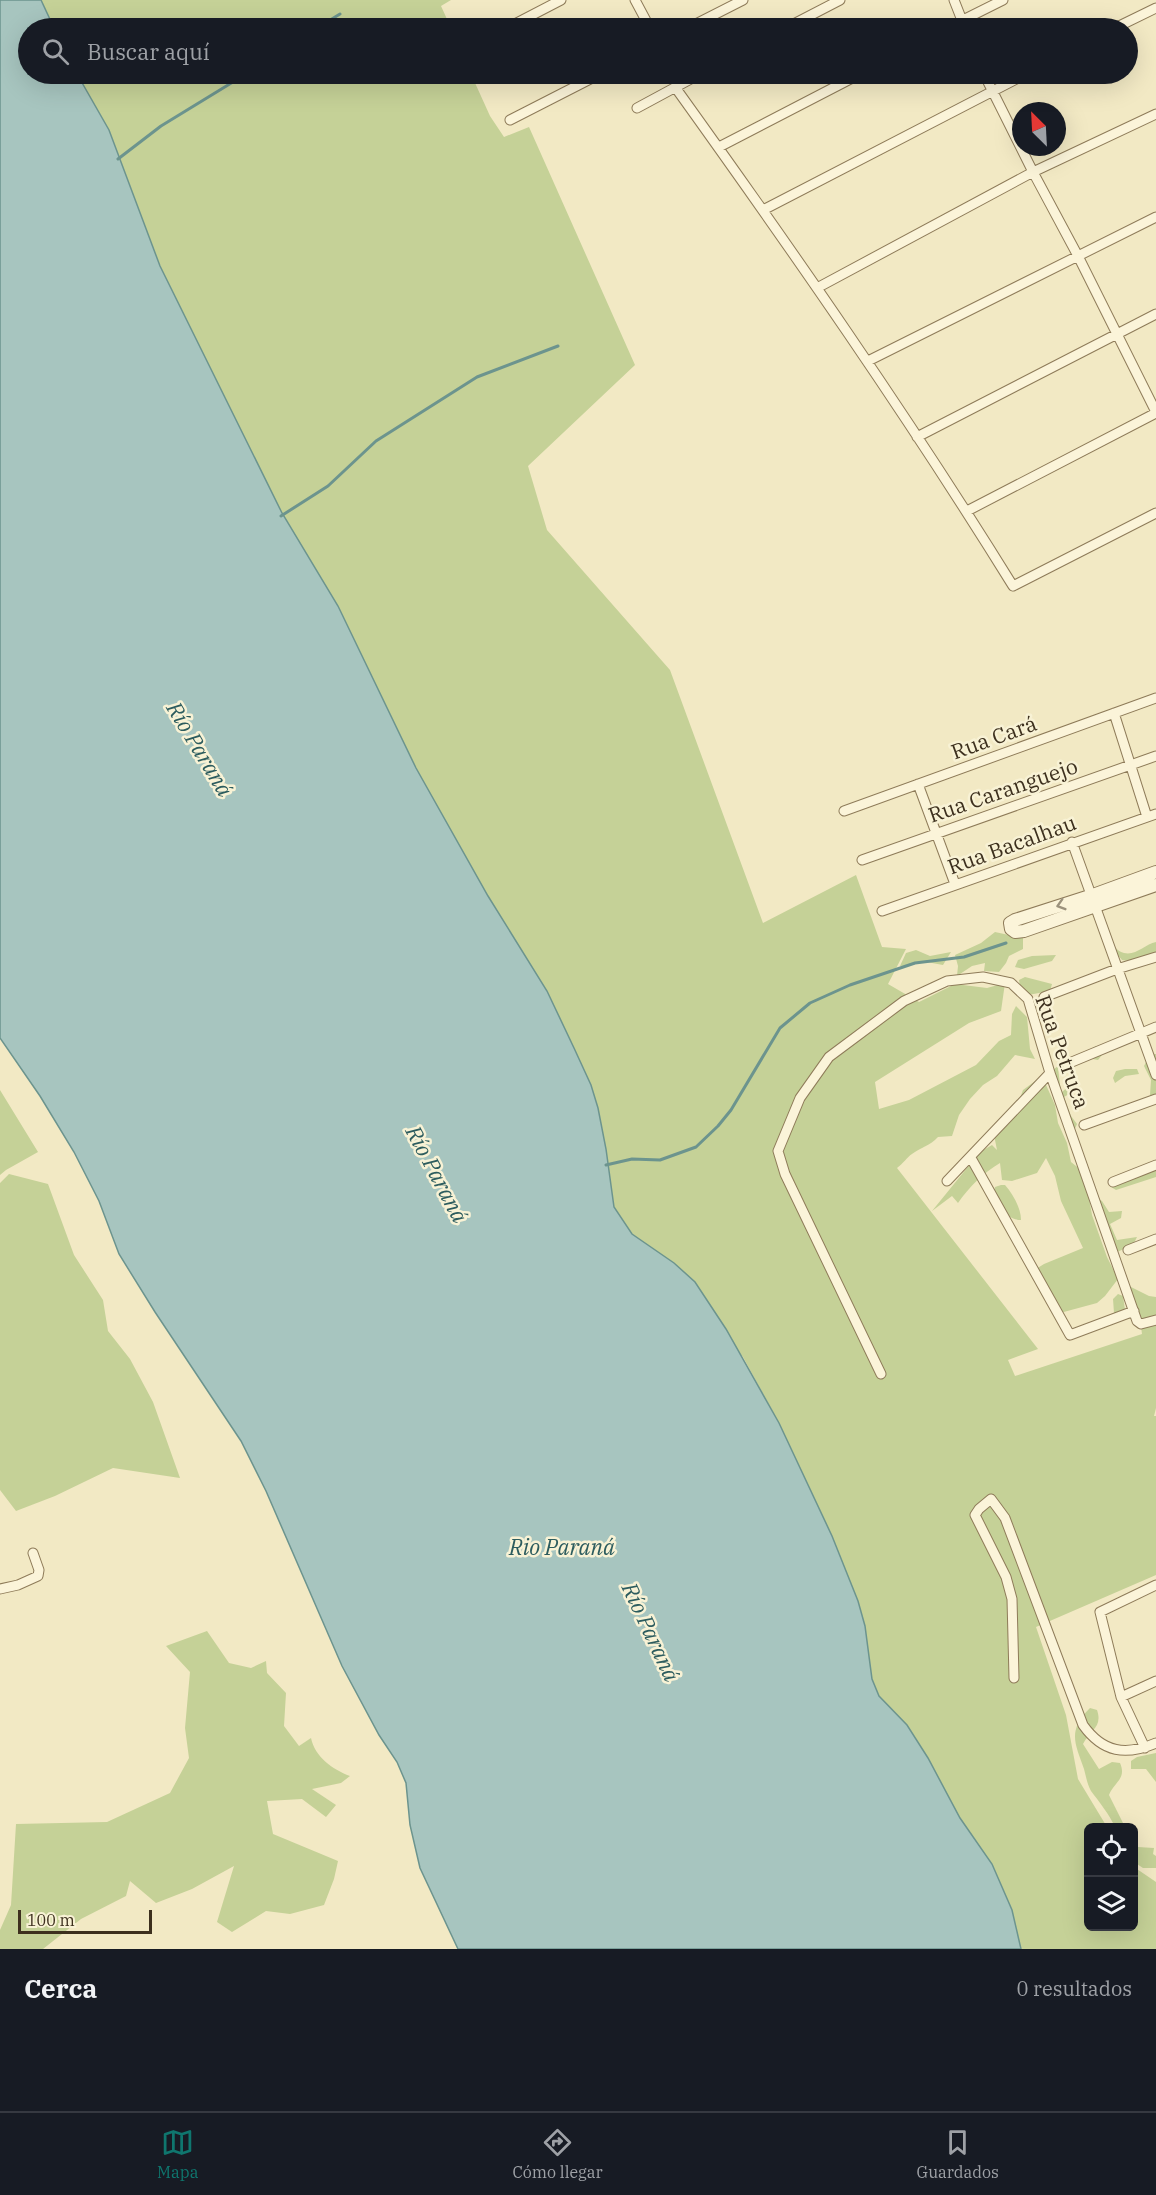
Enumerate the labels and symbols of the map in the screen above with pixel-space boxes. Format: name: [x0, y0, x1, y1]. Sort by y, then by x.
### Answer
north arrow: [1012, 102, 1066, 156]
water label: Río Paraná: [160, 695, 240, 802]
street label: Rua Cará: [947, 709, 1040, 765]
street label: Rua Caranguejo: [924, 751, 1081, 829]
street label: Rua Bacalhau: [943, 808, 1080, 880]
one-way arrow: [1056, 898, 1067, 910]
street label: Rua Petruca: [1029, 991, 1097, 1113]
water label: Río Paraná: [399, 1119, 475, 1227]
water label: Rio Paraná: [508, 1532, 615, 1561]
water label: Río Paraná: [615, 1577, 687, 1686]
scale bar: [18, 1907, 152, 1934]

